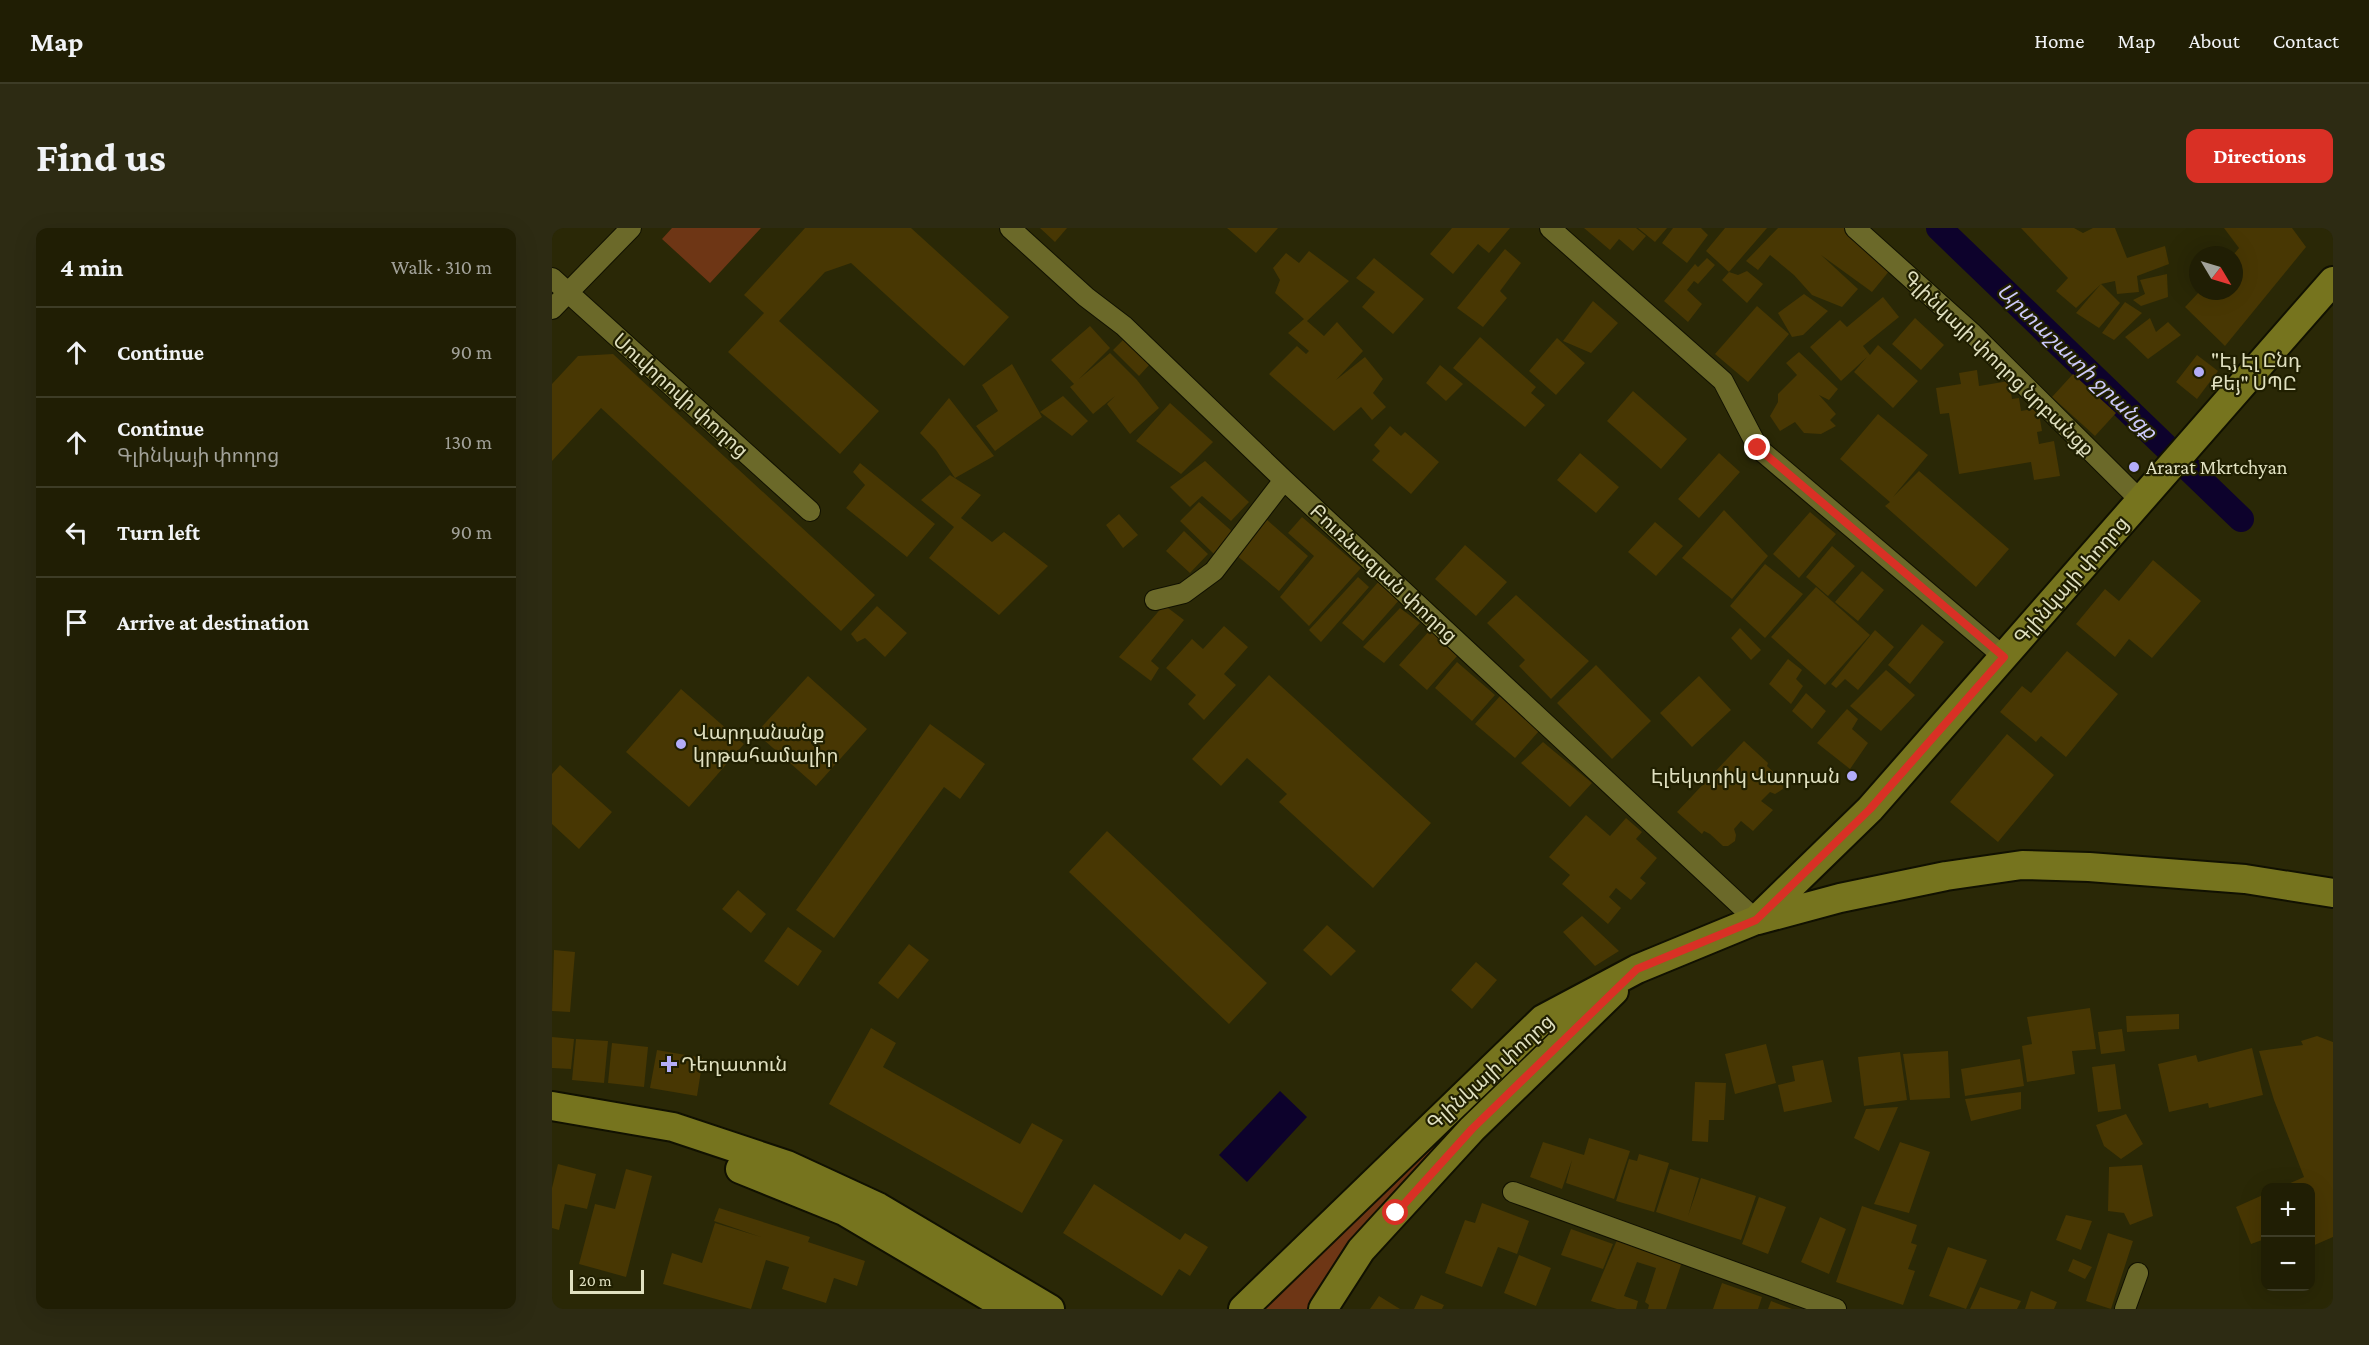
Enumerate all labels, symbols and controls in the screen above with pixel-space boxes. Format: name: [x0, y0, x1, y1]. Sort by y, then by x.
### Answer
text: Map: [30, 26, 83, 57]
text: Home: [2034, 29, 2084, 53]
text: Map: [2117, 29, 2156, 53]
text: About: [2189, 29, 2240, 53]
text: Contact: [2273, 29, 2339, 53]
button: Directions: [2186, 129, 2333, 183]
text: Find us: [36, 133, 166, 180]
north arrow: [2189, 246, 2243, 300]
text: 4 min: [60, 253, 124, 282]
text: Walk · 310 m: [391, 256, 492, 278]
street label: Գլինկայի փողոց նրբանցք: [1899, 266, 2099, 461]
water label: Արտաշատի ջրանցք: [1991, 278, 2163, 445]
street label: Սուվորովի փողոց: [608, 329, 753, 462]
icon: ahead: [60, 336, 93, 369]
text: Continue: [117, 340, 204, 365]
text: 90 m: [451, 341, 492, 363]
place label: "Էյ Էլ Ընդ Քեյ" ՍՊԸ: [2211, 349, 2301, 395]
marker: "Էյ Էլ Ընդ Քեյ" ՍՊԸ: [2192, 365, 2206, 379]
text: Continue: [117, 416, 204, 441]
icon: ahead: [60, 426, 93, 459]
text: 130 m: [445, 431, 492, 453]
route end: [1744, 434, 1770, 460]
text: Գլինկայի փողոց: [117, 444, 279, 466]
place label: Ararat Mkrtchyan: [2146, 456, 2288, 479]
marker: Ararat Mkrtchyan: [2127, 460, 2141, 474]
street label: Բուռնազյան փողոց: [1305, 499, 1462, 648]
street label: Գլինկայի փողոց: [2010, 512, 2133, 649]
icon: left: [60, 516, 93, 549]
text: Turn left: [117, 520, 200, 545]
text: 90 m: [451, 521, 492, 543]
icon: arrive: [60, 606, 93, 639]
text: Arrive at destination: [117, 610, 309, 635]
place label: Վարդանանք կրթահամալիր: [693, 721, 838, 767]
marker: Վարդանանք կրթահամալիր: [674, 737, 688, 751]
place label: Էլեկտրիկ Վարդան: [1651, 765, 1840, 788]
marker: Էլեկտրիկ Վարդան: [1845, 769, 1859, 783]
street label: Գլինկայի փողոց: [1422, 1010, 1558, 1135]
place label: Դեղատուն: [681, 1053, 787, 1076]
marker: Դեղատուն: [662, 1057, 676, 1071]
map controls: [2261, 1183, 2315, 1291]
button: +: [2261, 1183, 2315, 1237]
route start: [1382, 1199, 1408, 1225]
button: −: [2261, 1237, 2315, 1291]
scale bar: [570, 1267, 644, 1294]
text: 20 m: [579, 1272, 612, 1289]

